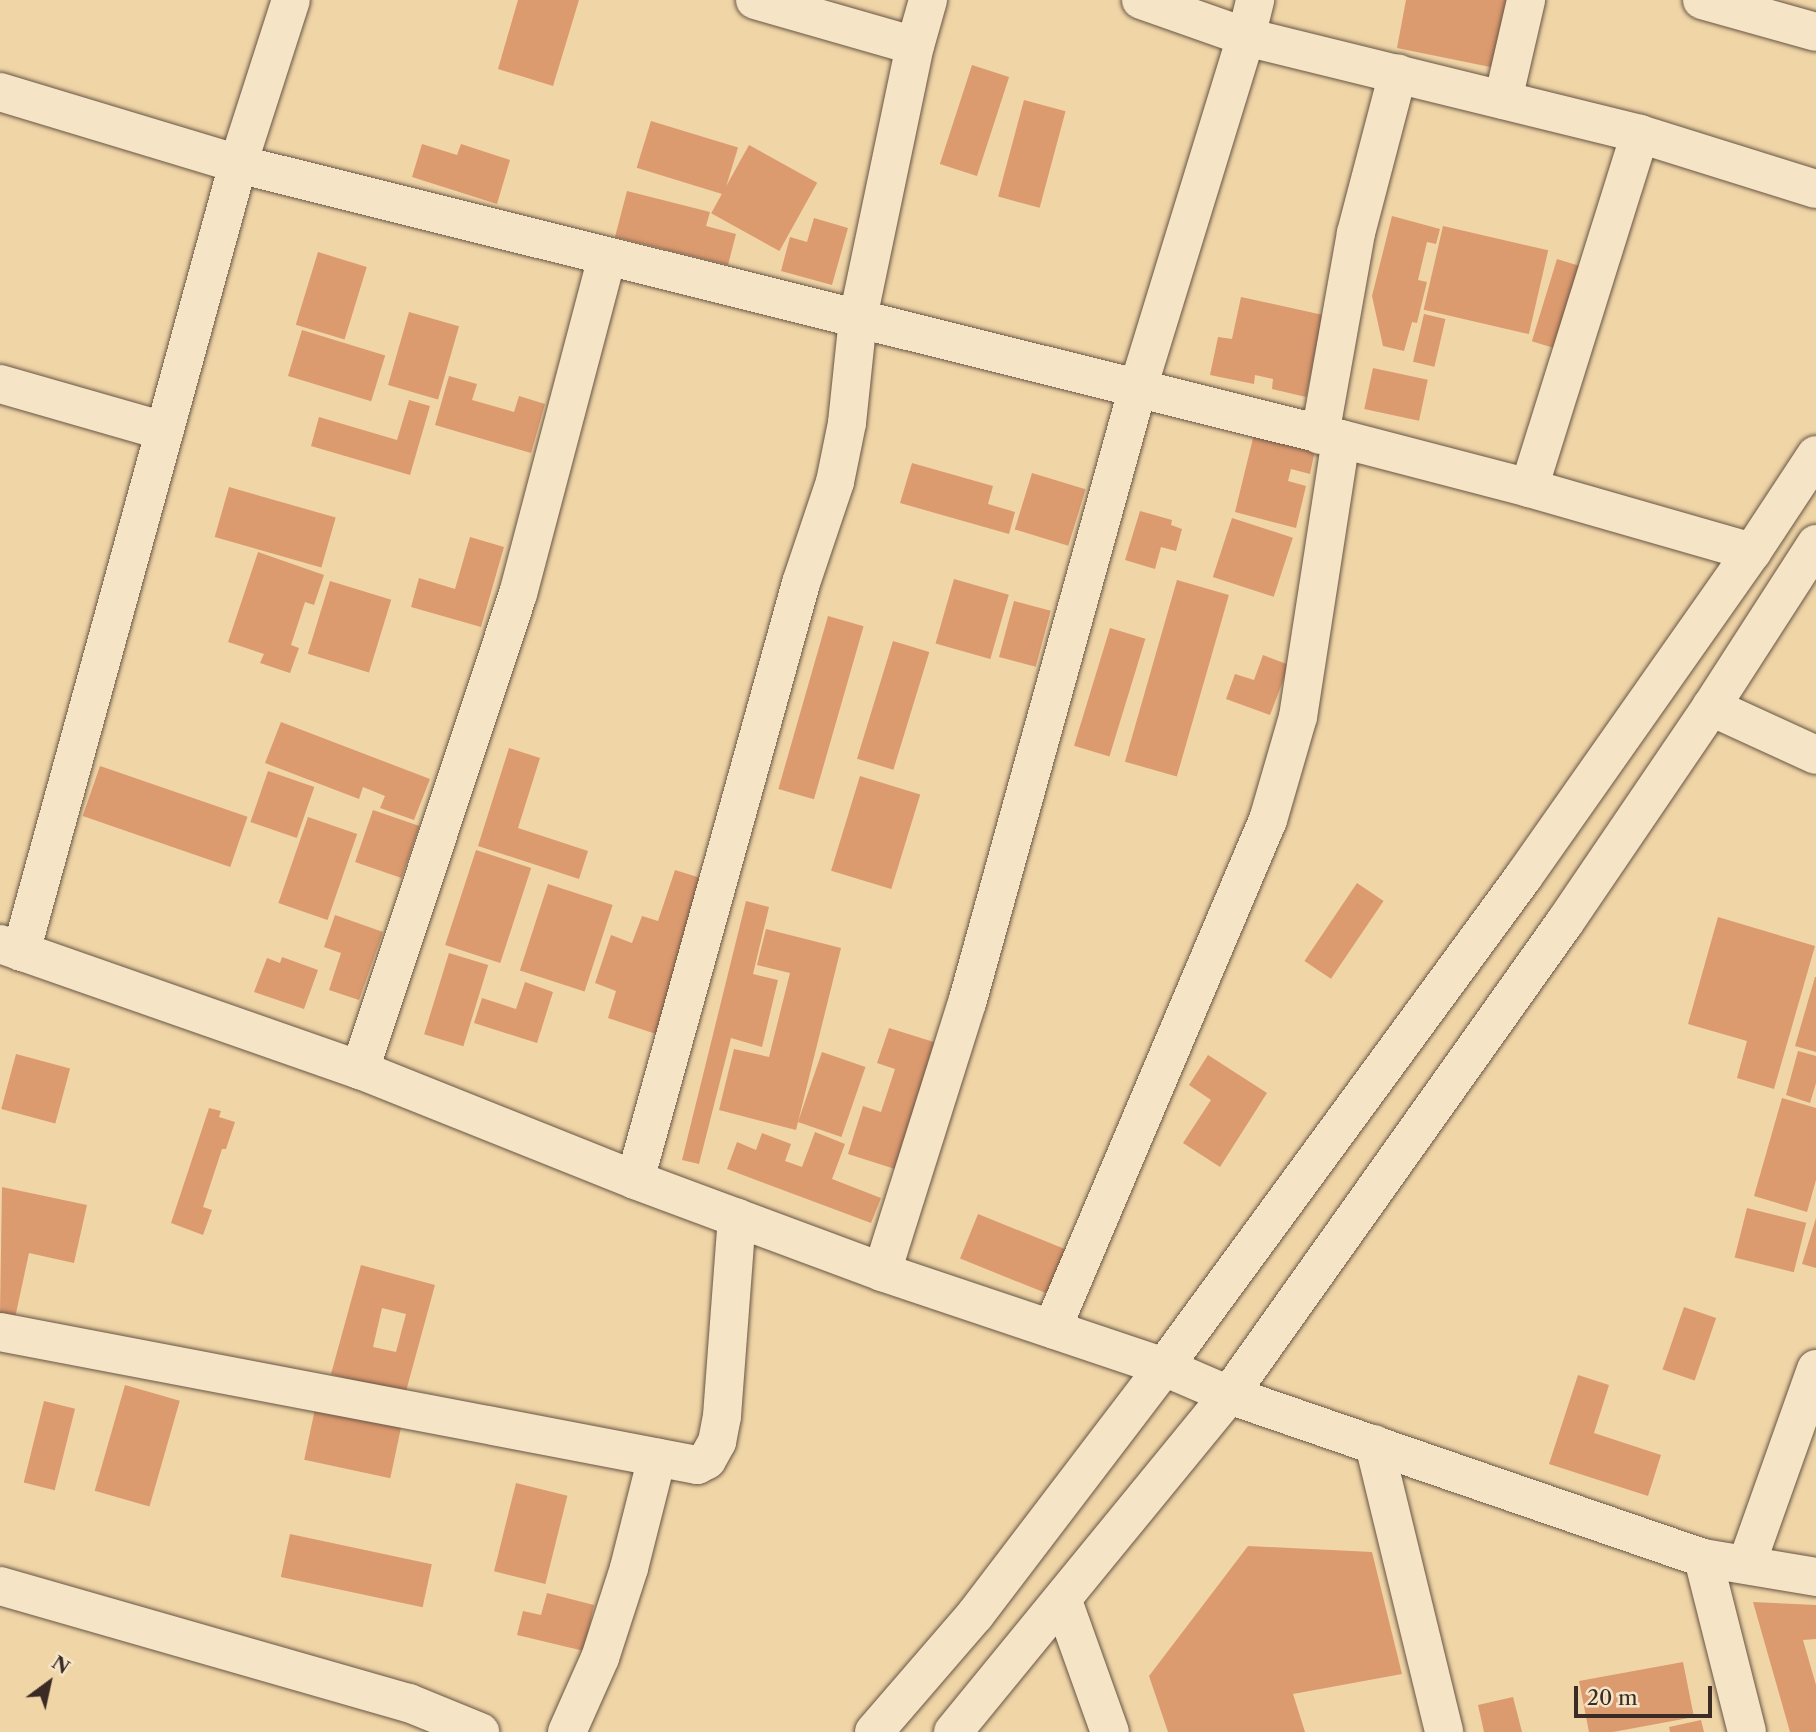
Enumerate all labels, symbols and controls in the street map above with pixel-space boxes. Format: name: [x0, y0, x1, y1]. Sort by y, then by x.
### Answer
north arrow: [14, 1648, 84, 1718]
text: N: [48, 1651, 74, 1679]
scale bar: [1578, 1672, 1716, 1716]
text: 20 m: [1587, 1685, 1638, 1710]

